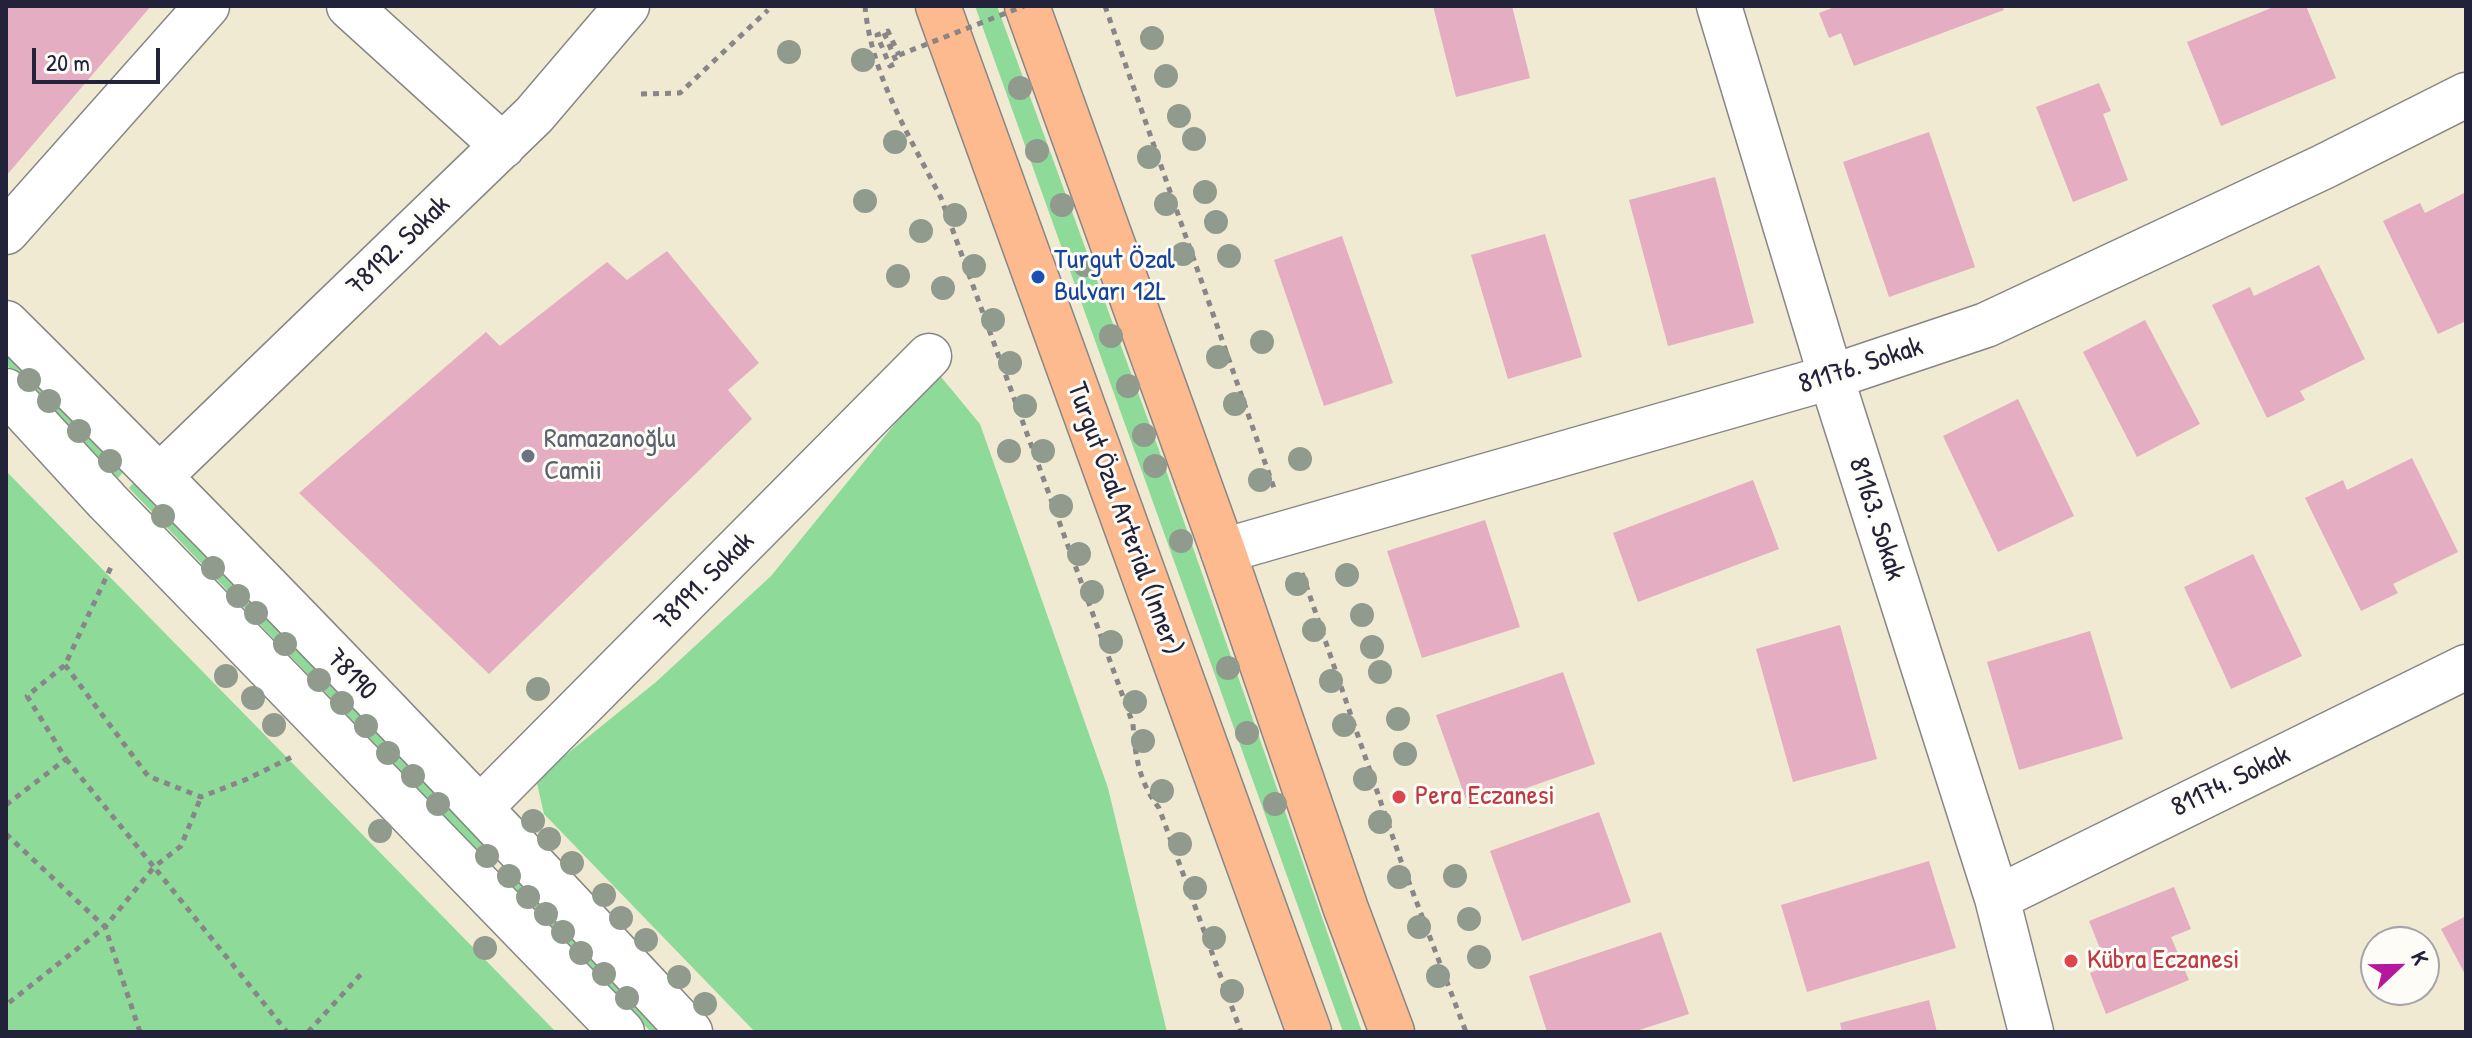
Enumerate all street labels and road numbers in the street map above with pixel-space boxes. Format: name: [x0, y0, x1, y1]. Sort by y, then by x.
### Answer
street label: 78192. Sokak: [340, 189, 458, 303]
street label: 81176. Sokak: [1795, 330, 1927, 402]
street label: Turgut Özal Arterial (Inner): [1059, 378, 1189, 660]
street label: 81163. Sokak: [1840, 453, 1912, 585]
street label: 78191. Sokak: [648, 525, 762, 639]
street label: 78190: [318, 642, 384, 708]
street label: 81174. Sokak: [2166, 739, 2296, 825]

